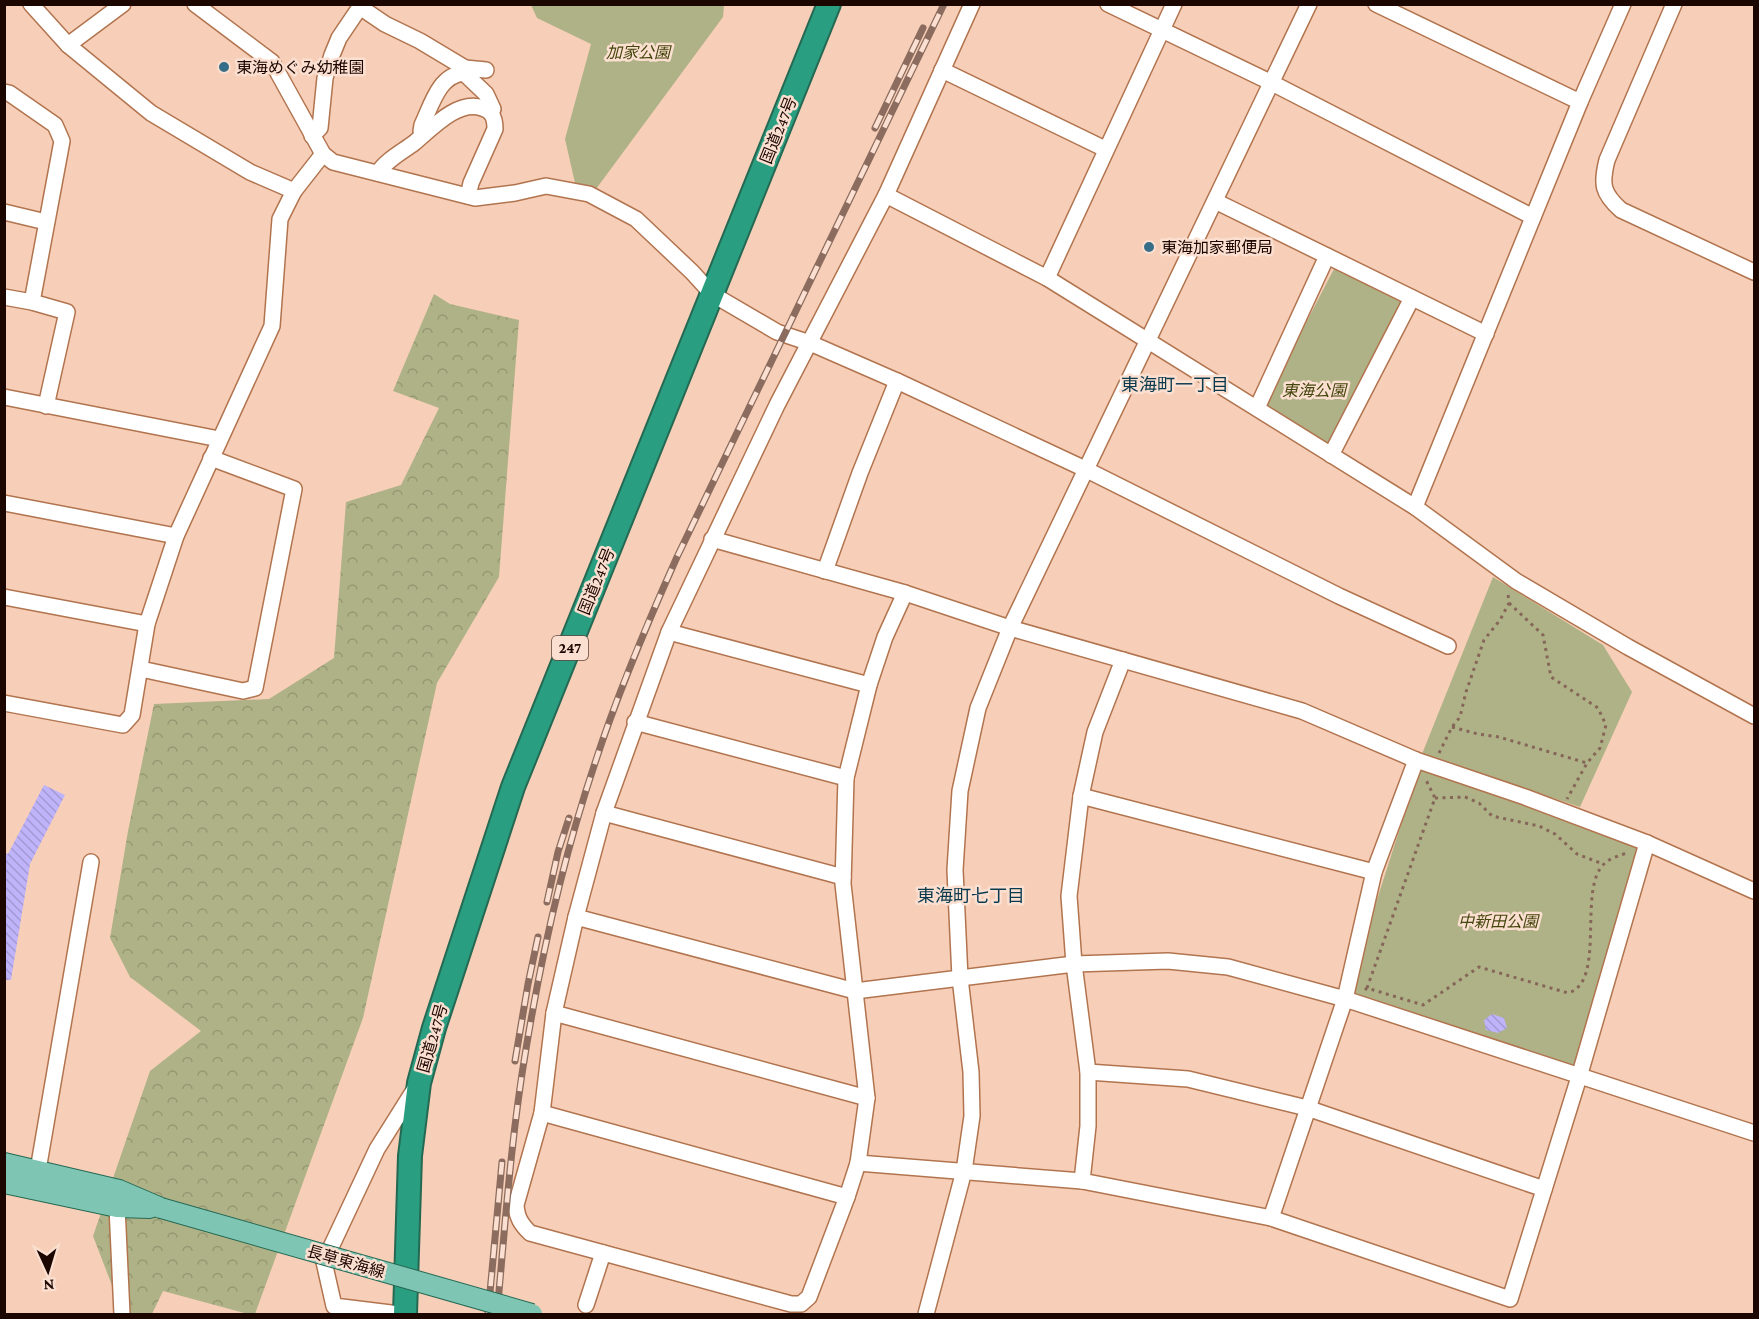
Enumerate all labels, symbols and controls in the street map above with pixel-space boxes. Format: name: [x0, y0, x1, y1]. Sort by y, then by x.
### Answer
park label: 加家公園: [606, 44, 672, 61]
place label: 東海めぐみ幼稚園: [236, 59, 364, 76]
marker: 東海めぐみ幼稚園: [217, 60, 231, 74]
street label: 国道247号: [757, 94, 800, 166]
place label: 東海加家郵便局: [1161, 239, 1273, 256]
marker: 東海加家郵便局: [1142, 240, 1156, 254]
district label: 東海町一丁目: [1121, 375, 1229, 395]
park label: 東海公園: [1282, 382, 1348, 399]
street label: 国道247号: [575, 545, 618, 617]
road number: 247: [552, 636, 588, 660]
district label: 東海町七丁目: [917, 886, 1025, 906]
park label: 中新田公園: [1458, 913, 1540, 930]
street label: 国道247号: [415, 1002, 450, 1075]
north arrow: [18, 1241, 78, 1301]
street label: 長草東海線: [305, 1242, 387, 1281]
text: N: [43, 1277, 55, 1294]

